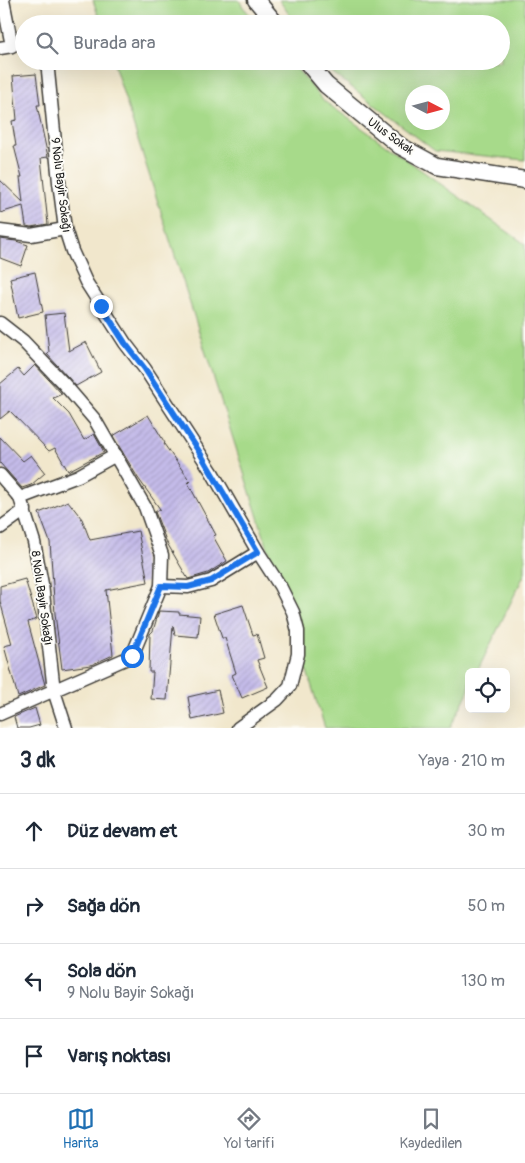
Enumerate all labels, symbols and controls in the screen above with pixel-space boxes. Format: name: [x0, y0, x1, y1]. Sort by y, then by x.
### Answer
search box: [15, 15, 510, 70]
icon: search: [33, 29, 61, 57]
text: Burada ara: [73, 31, 156, 55]
north arrow: [405, 85, 450, 130]
street label: Ulus Sokak: [365, 115, 417, 158]
street label: 9 Nolu Bayir Sokağı: [47, 137, 74, 233]
route end: [90, 295, 113, 318]
street label: 8 Nolu Bayir Sokağı: [27, 550, 56, 646]
route start: [121, 645, 144, 668]
map controls: [465, 668, 510, 713]
button: locate: [465, 668, 510, 713]
text: 3 dk: [20, 747, 55, 774]
text: Yaya · 210 m: [419, 751, 505, 771]
icon: ahead: [20, 817, 48, 845]
text: Düz devam et: [67, 819, 177, 843]
text: 30 m: [467, 821, 505, 841]
icon: right: [20, 892, 48, 920]
text: Sağa dön: [67, 894, 140, 918]
text: 50 m: [468, 896, 505, 916]
text: Sola dön: [67, 959, 136, 983]
icon: left: [20, 967, 48, 995]
text: 130 m: [461, 971, 505, 991]
text: 9 Nolu Bayir Sokağı: [67, 983, 194, 1003]
icon: arrive: [20, 1042, 48, 1070]
text: Varış noktası: [67, 1044, 171, 1068]
tab: Harita: [63, 1105, 98, 1152]
tab: Yol tarifi: [224, 1105, 274, 1152]
tab: Kaydedilen: [399, 1105, 462, 1152]

